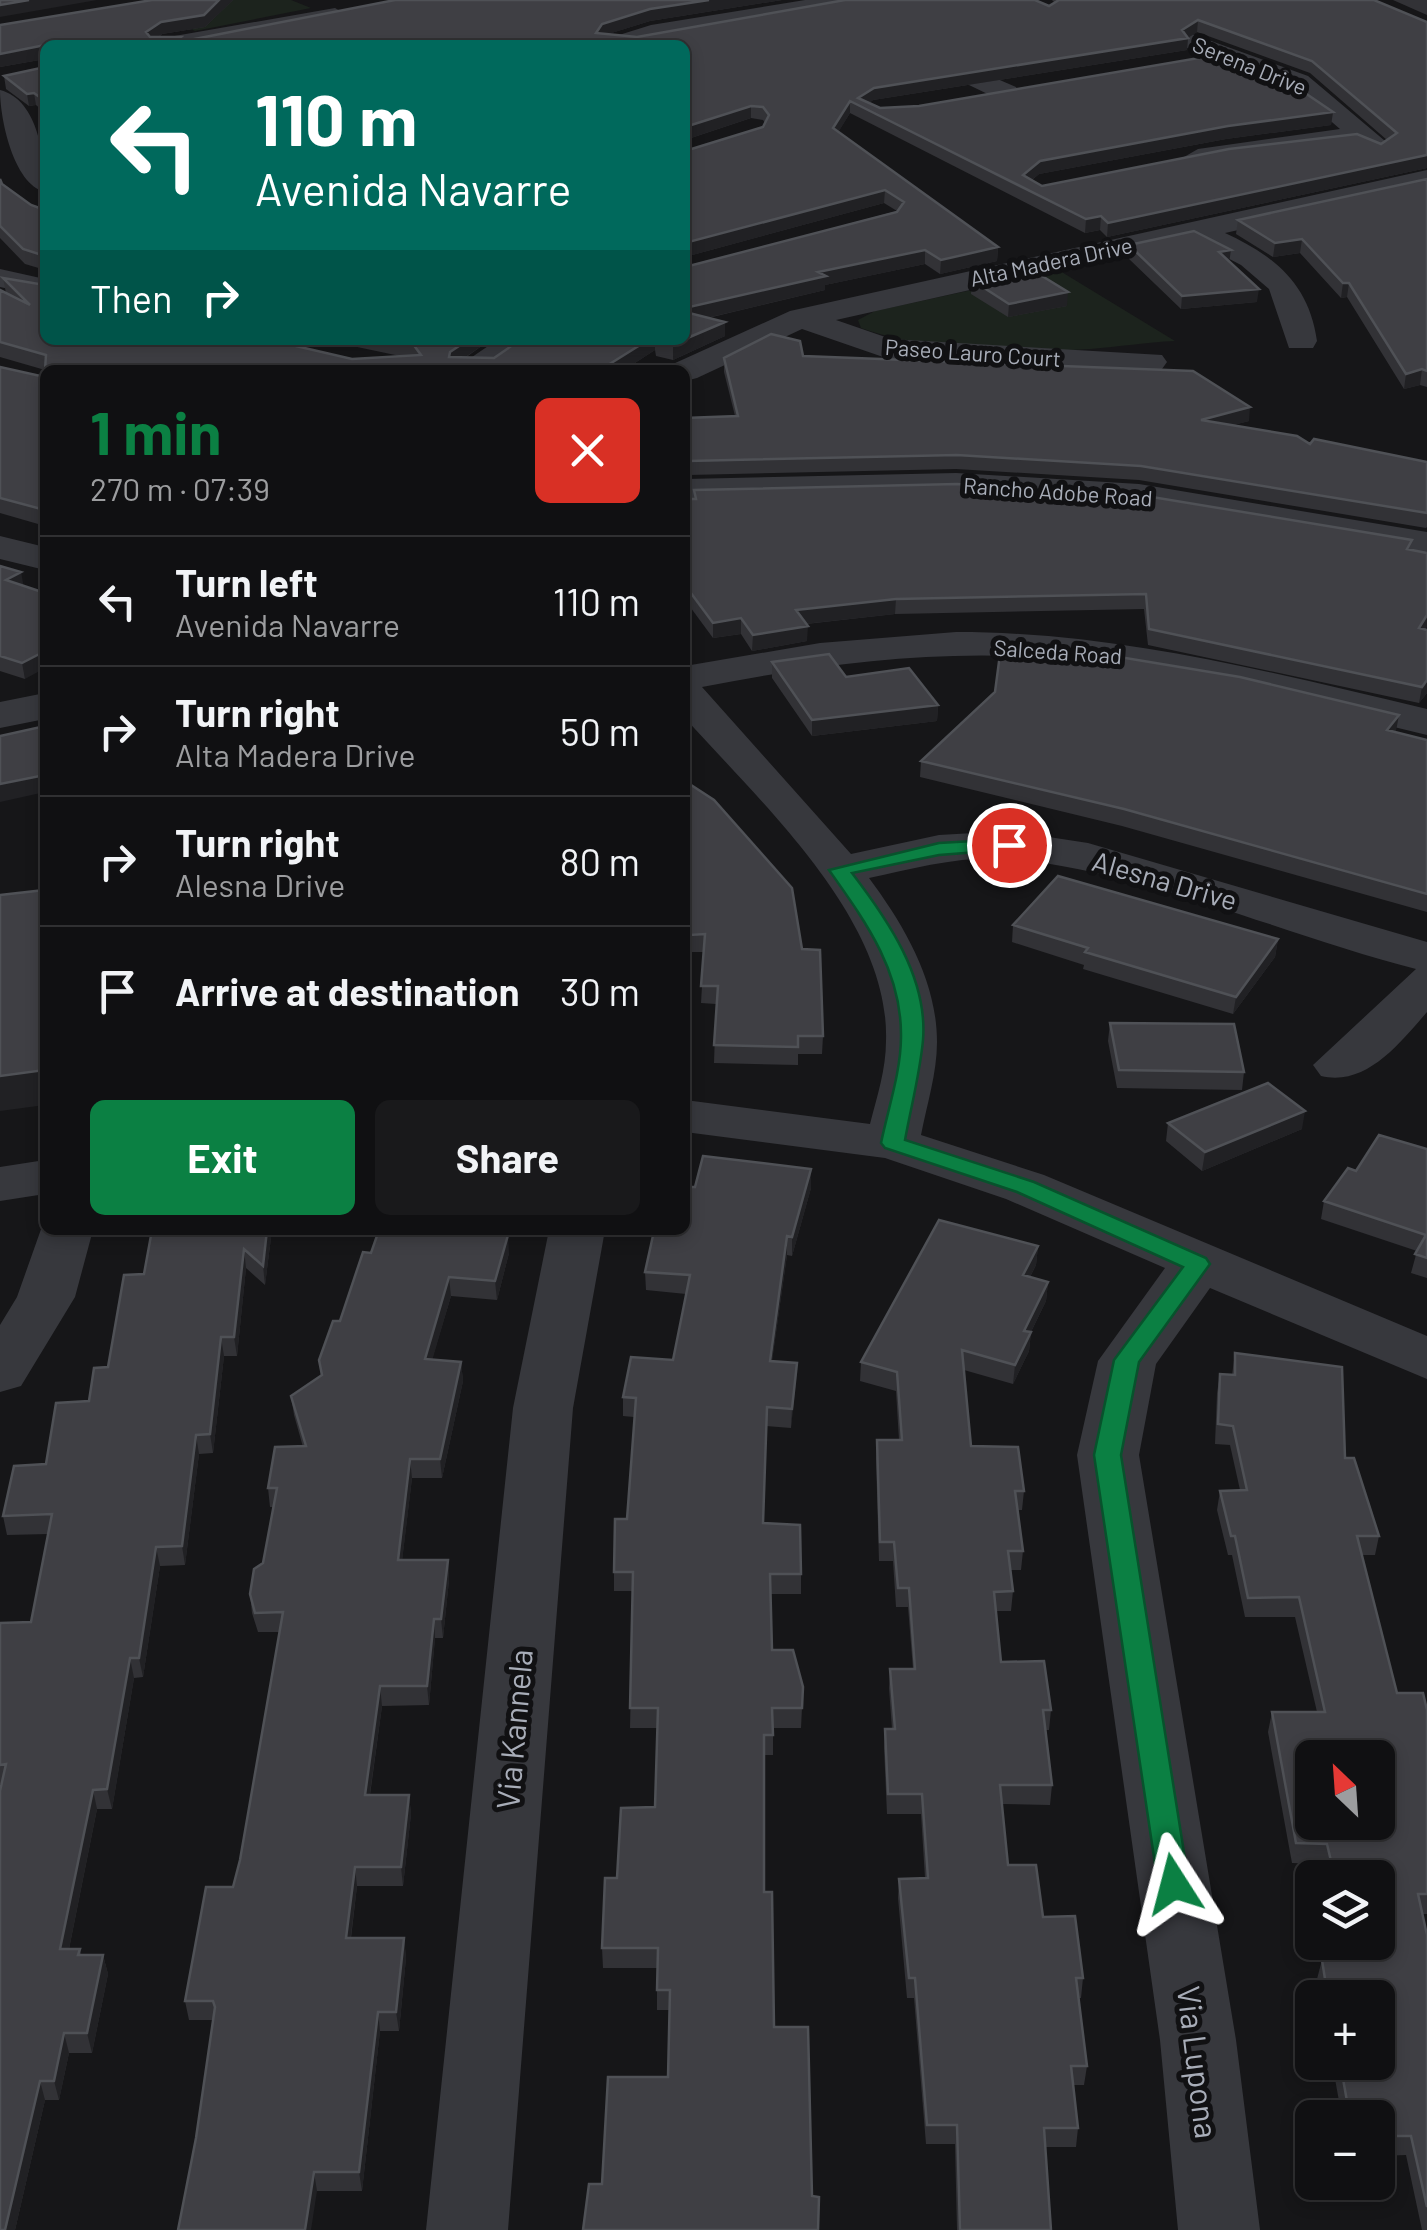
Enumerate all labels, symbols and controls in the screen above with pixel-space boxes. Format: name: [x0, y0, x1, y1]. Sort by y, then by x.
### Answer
street label: Serena Drive: [1189, 30, 1311, 100]
text: 110 m: [255, 76, 417, 160]
icon: left: [90, 80, 220, 210]
text: Avenida Navarre: [255, 161, 572, 215]
street label: Alta Madera Drive: [967, 231, 1135, 291]
icon: right: [193, 270, 248, 325]
text: Then: [90, 275, 173, 321]
street label: Paseo Lauro Court: [884, 333, 1062, 371]
text: 1 min: [90, 395, 221, 467]
button: close: [535, 398, 640, 503]
text: 270 m · 07:39: [90, 469, 270, 507]
street label: Rancho Adobe Road: [963, 471, 1153, 511]
text: Turn left: [175, 559, 318, 605]
icon: left: [90, 574, 145, 629]
text: 110 m: [553, 578, 640, 624]
text: Avenida Navarre: [175, 605, 400, 643]
street label: Salceda Road: [993, 634, 1123, 668]
text: Turn right: [175, 689, 340, 735]
icon: right: [90, 704, 145, 759]
text: 50 m: [560, 708, 640, 754]
text: Alta Madera Drive: [175, 735, 416, 773]
pin: [967, 803, 1052, 888]
icon: arrive: [982, 818, 1037, 873]
text: Turn right: [175, 819, 340, 865]
icon: right: [90, 834, 145, 889]
text: 80 m: [560, 838, 640, 884]
street label: Alesna Drive: [1089, 843, 1241, 917]
text: Alesna Drive: [175, 865, 345, 903]
icon: arrive: [90, 964, 145, 1019]
text: Arrive at destination: [175, 968, 520, 1014]
text: 30 m: [560, 968, 640, 1014]
button: Exit: [90, 1100, 355, 1215]
button: Share: [375, 1100, 640, 1215]
street label: Via Kannela: [487, 1647, 539, 1811]
north arrow: [1295, 1740, 1395, 1840]
map controls: [1295, 1740, 1395, 2200]
position arrow: [1122, 1832, 1226, 1936]
button: layers: [1295, 1860, 1395, 1960]
button: +: [1295, 1980, 1395, 2080]
street label: Via Lupona: [1171, 1983, 1227, 2141]
button: −: [1295, 2100, 1395, 2200]

